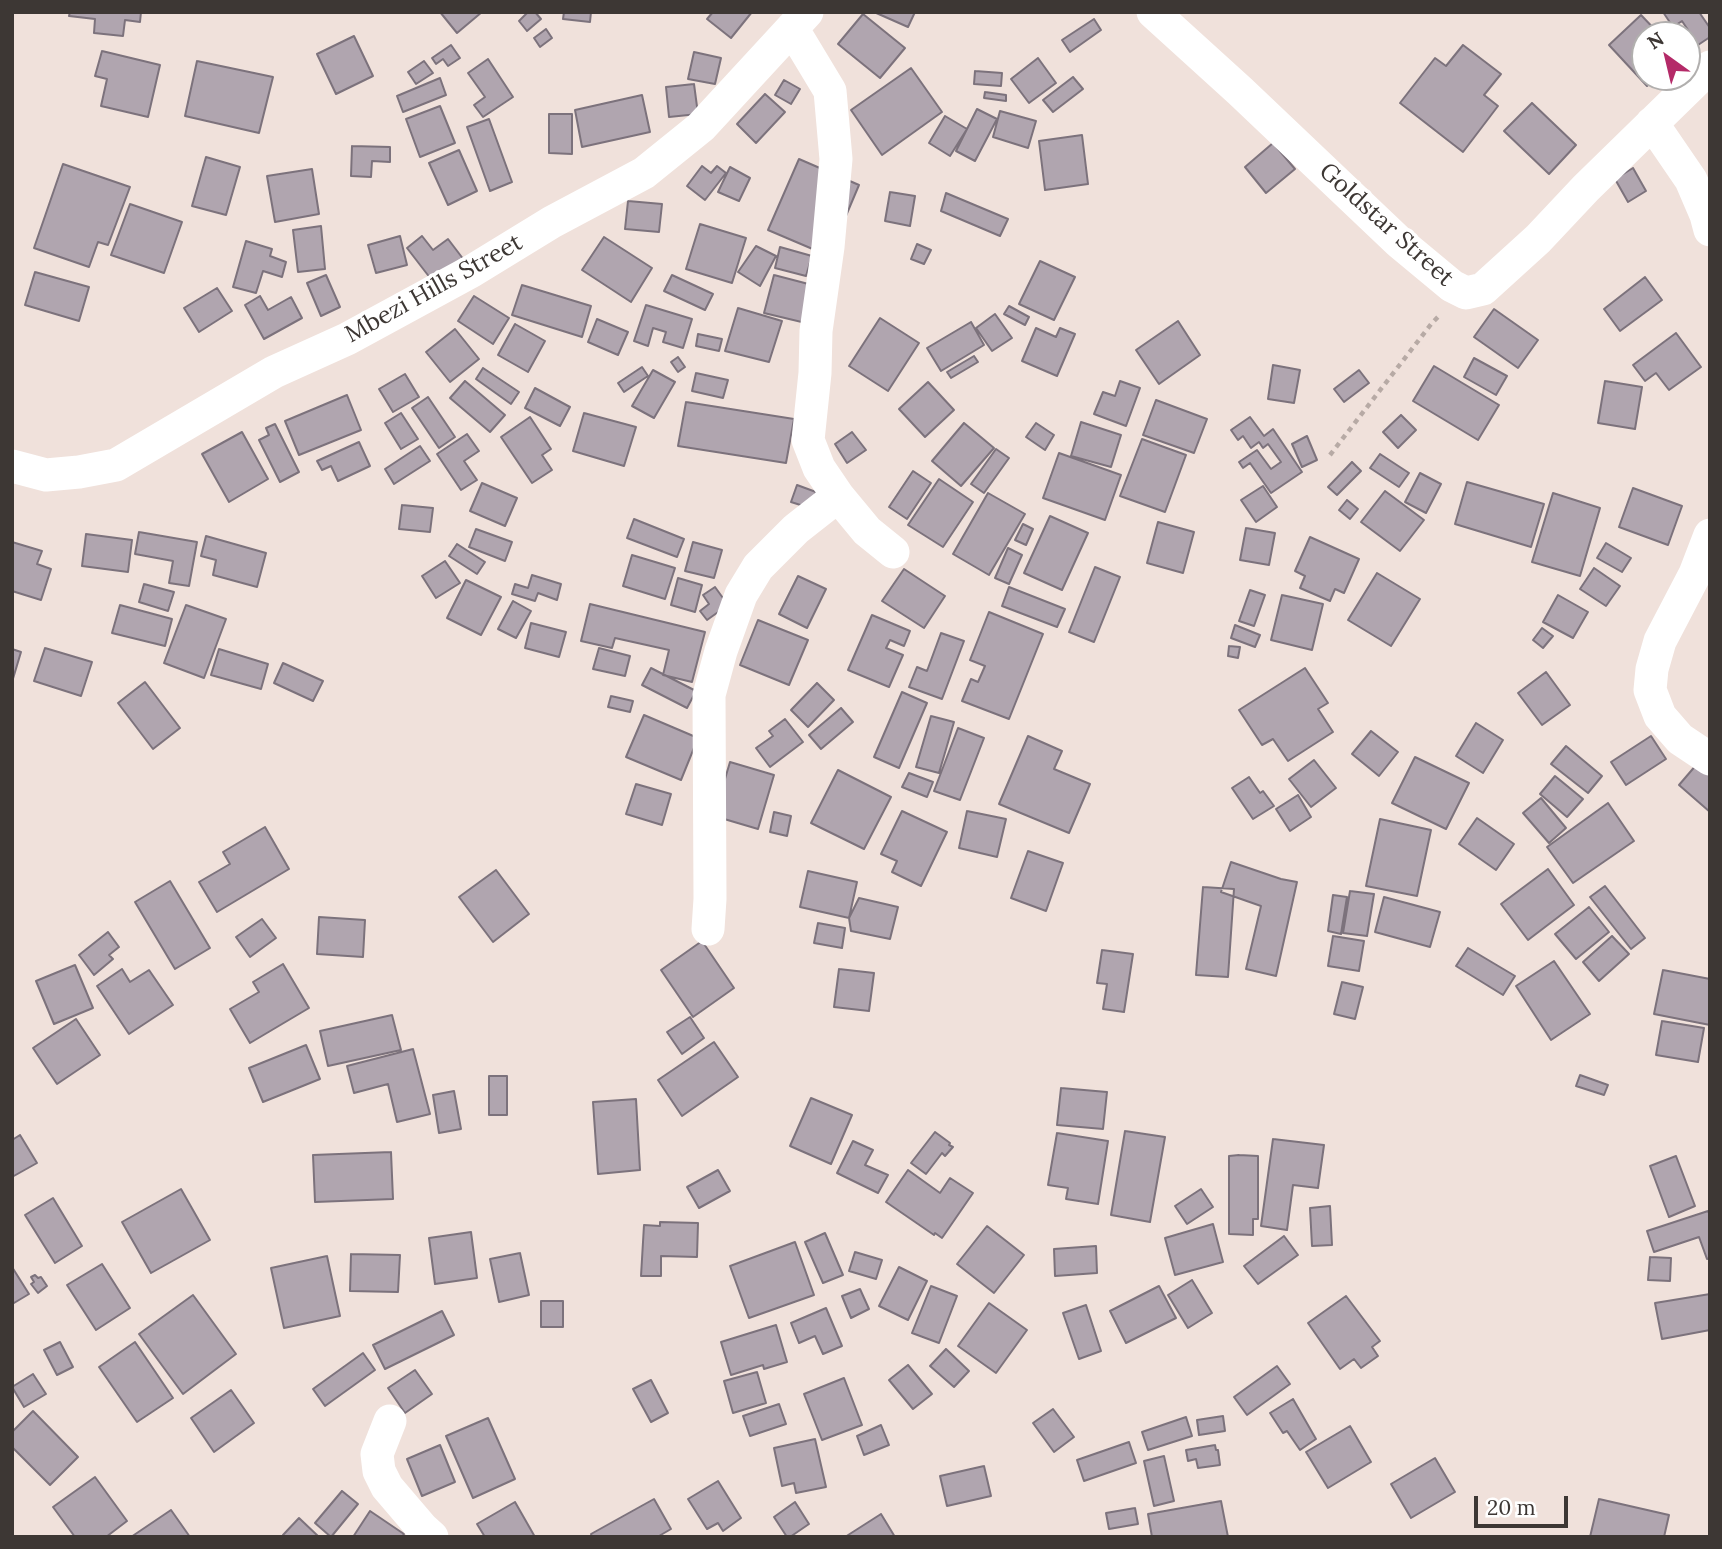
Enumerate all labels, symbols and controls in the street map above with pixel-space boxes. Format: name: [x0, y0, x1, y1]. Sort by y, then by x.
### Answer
north arrow: [1631, 21, 1701, 91]
text: N: [1643, 26, 1668, 54]
street label: Goldstar Street: [1313, 157, 1459, 293]
street label: Mbezi Hills Street: [340, 228, 528, 350]
scale bar: [1477, 1482, 1572, 1526]
text: 20 m: [1487, 1494, 1536, 1521]

